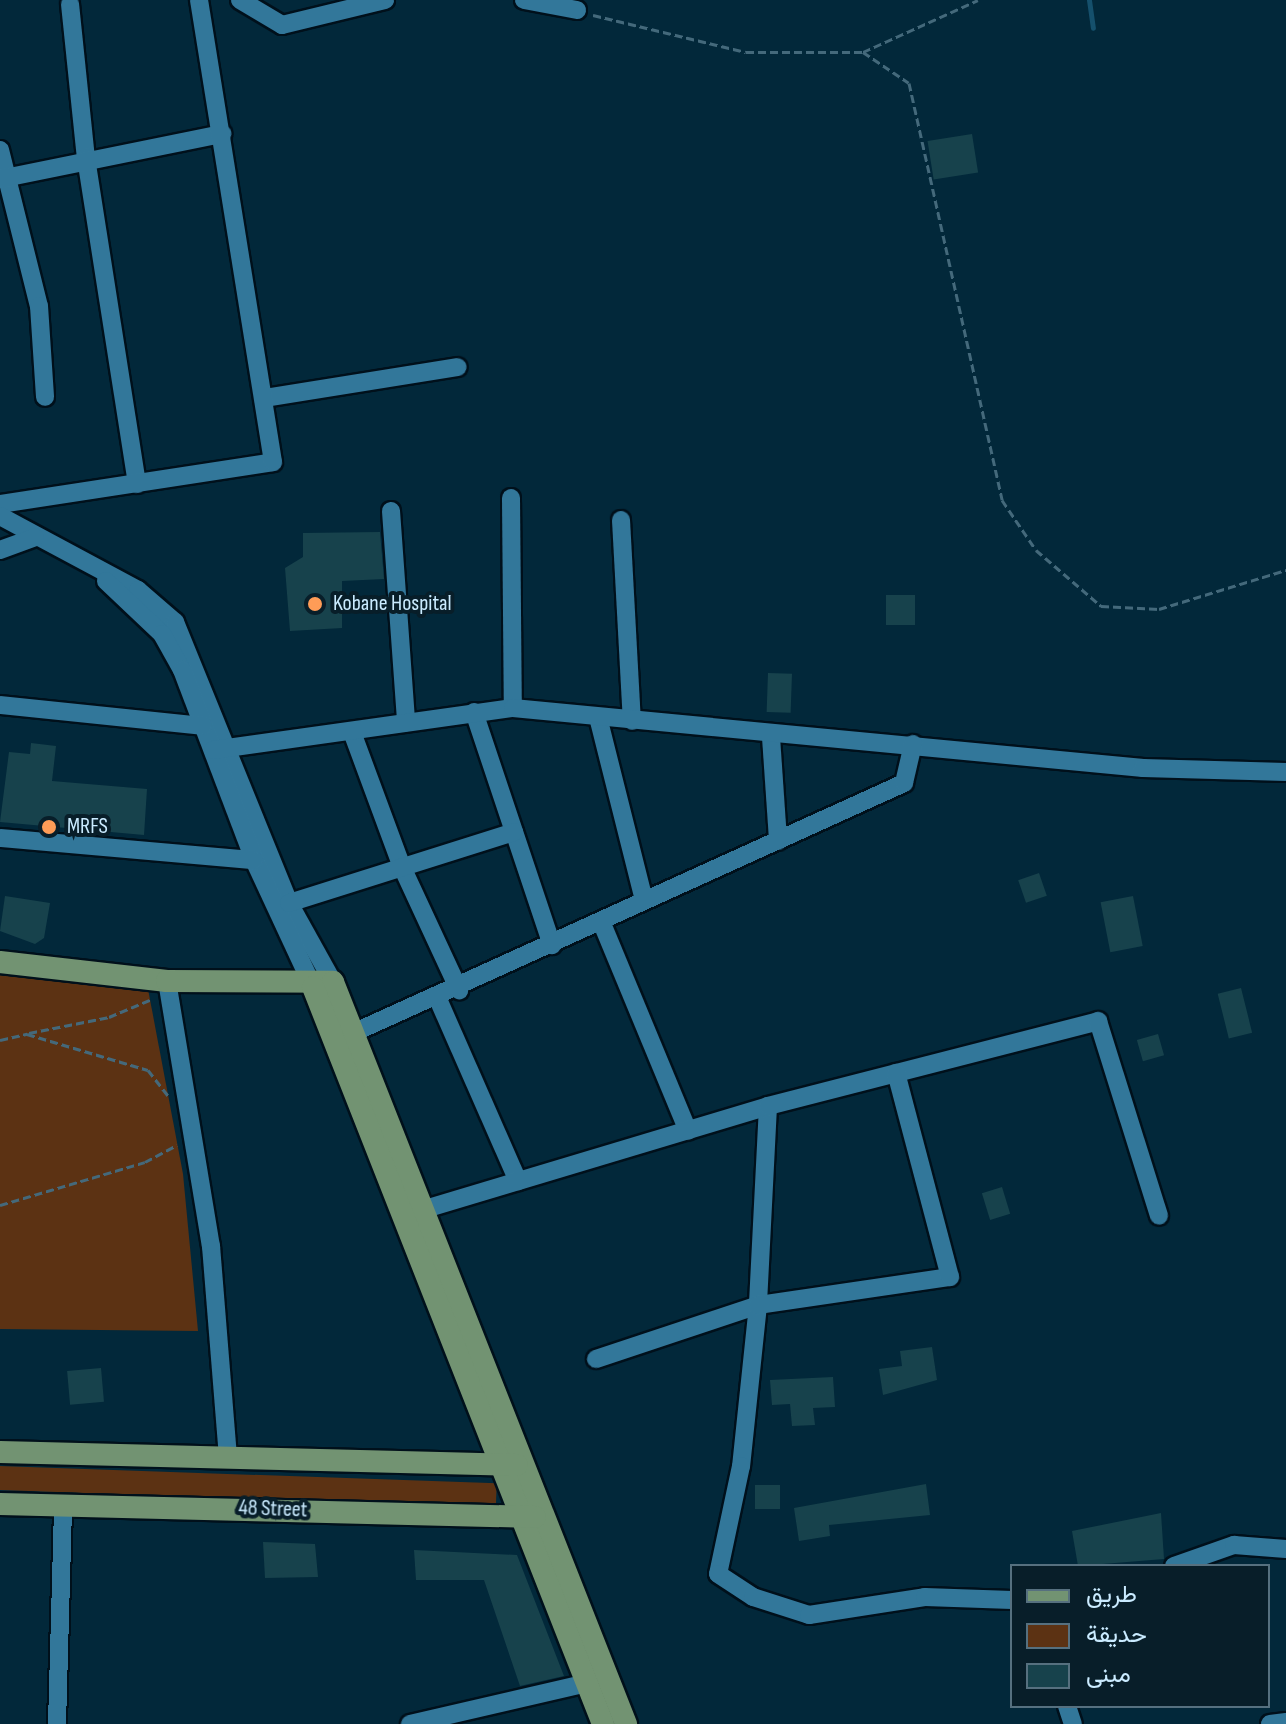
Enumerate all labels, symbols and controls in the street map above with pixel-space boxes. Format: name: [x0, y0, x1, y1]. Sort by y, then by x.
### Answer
place label: Kobane Hospital: [333, 591, 452, 617]
marker: Kobane Hospital: [304, 593, 326, 615]
place label: MRFS: [67, 814, 108, 840]
marker: MRFS: [38, 816, 60, 838]
street label: 48 Street: [238, 1495, 308, 1523]
legend: [1010, 1564, 1270, 1708]
text: طريق: [1086, 1580, 1137, 1609]
text: حديقة: [1086, 1620, 1147, 1649]
text: مبنى: [1086, 1660, 1131, 1689]

